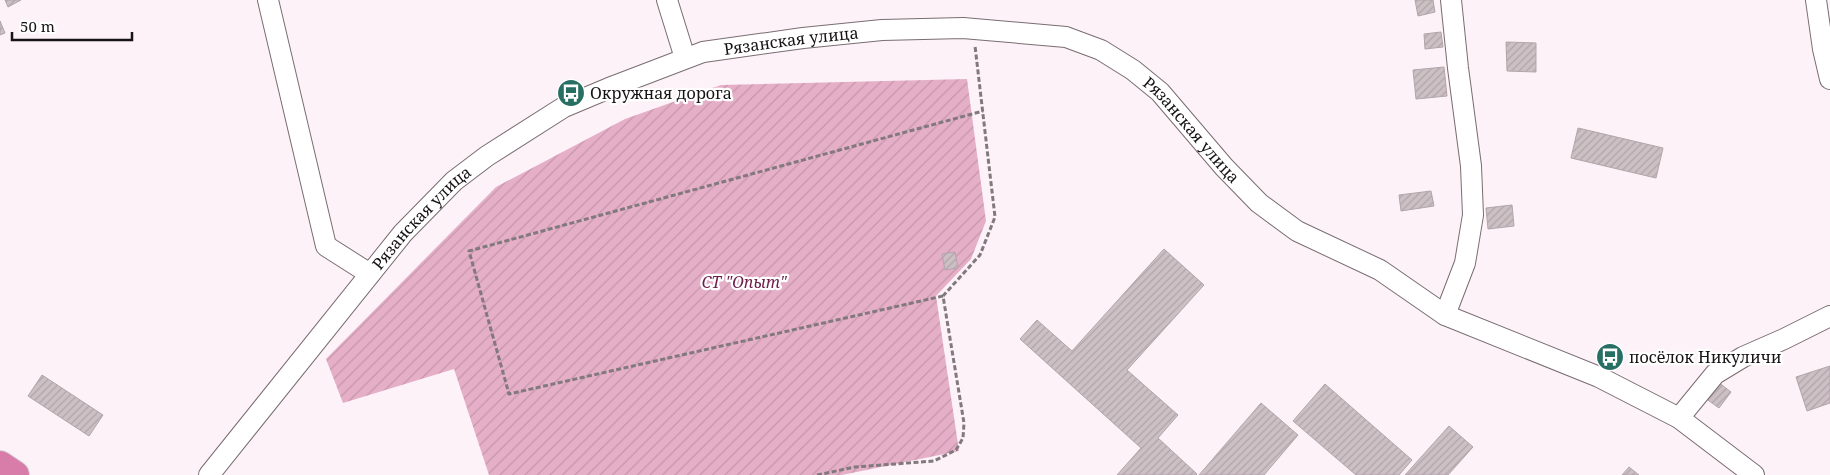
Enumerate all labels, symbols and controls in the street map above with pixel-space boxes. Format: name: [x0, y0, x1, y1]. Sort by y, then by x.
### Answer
scale bar: [12, 10, 132, 42]
text: 50 m: [20, 16, 55, 36]
street label: Рязанская улица: [722, 21, 859, 60]
street label: Рязанская улица: [1139, 72, 1245, 188]
bus stop icon: Окружная дорога: [556, 78, 586, 108]
place label: Окружная дорога: [590, 82, 732, 104]
street label: Рязанская улица: [367, 161, 476, 274]
park label: СТ "Опыт": [702, 271, 788, 293]
bus stop icon: посёлок Никуличи: [1595, 342, 1625, 372]
place label: посёлок Никуличи: [1629, 346, 1782, 368]

